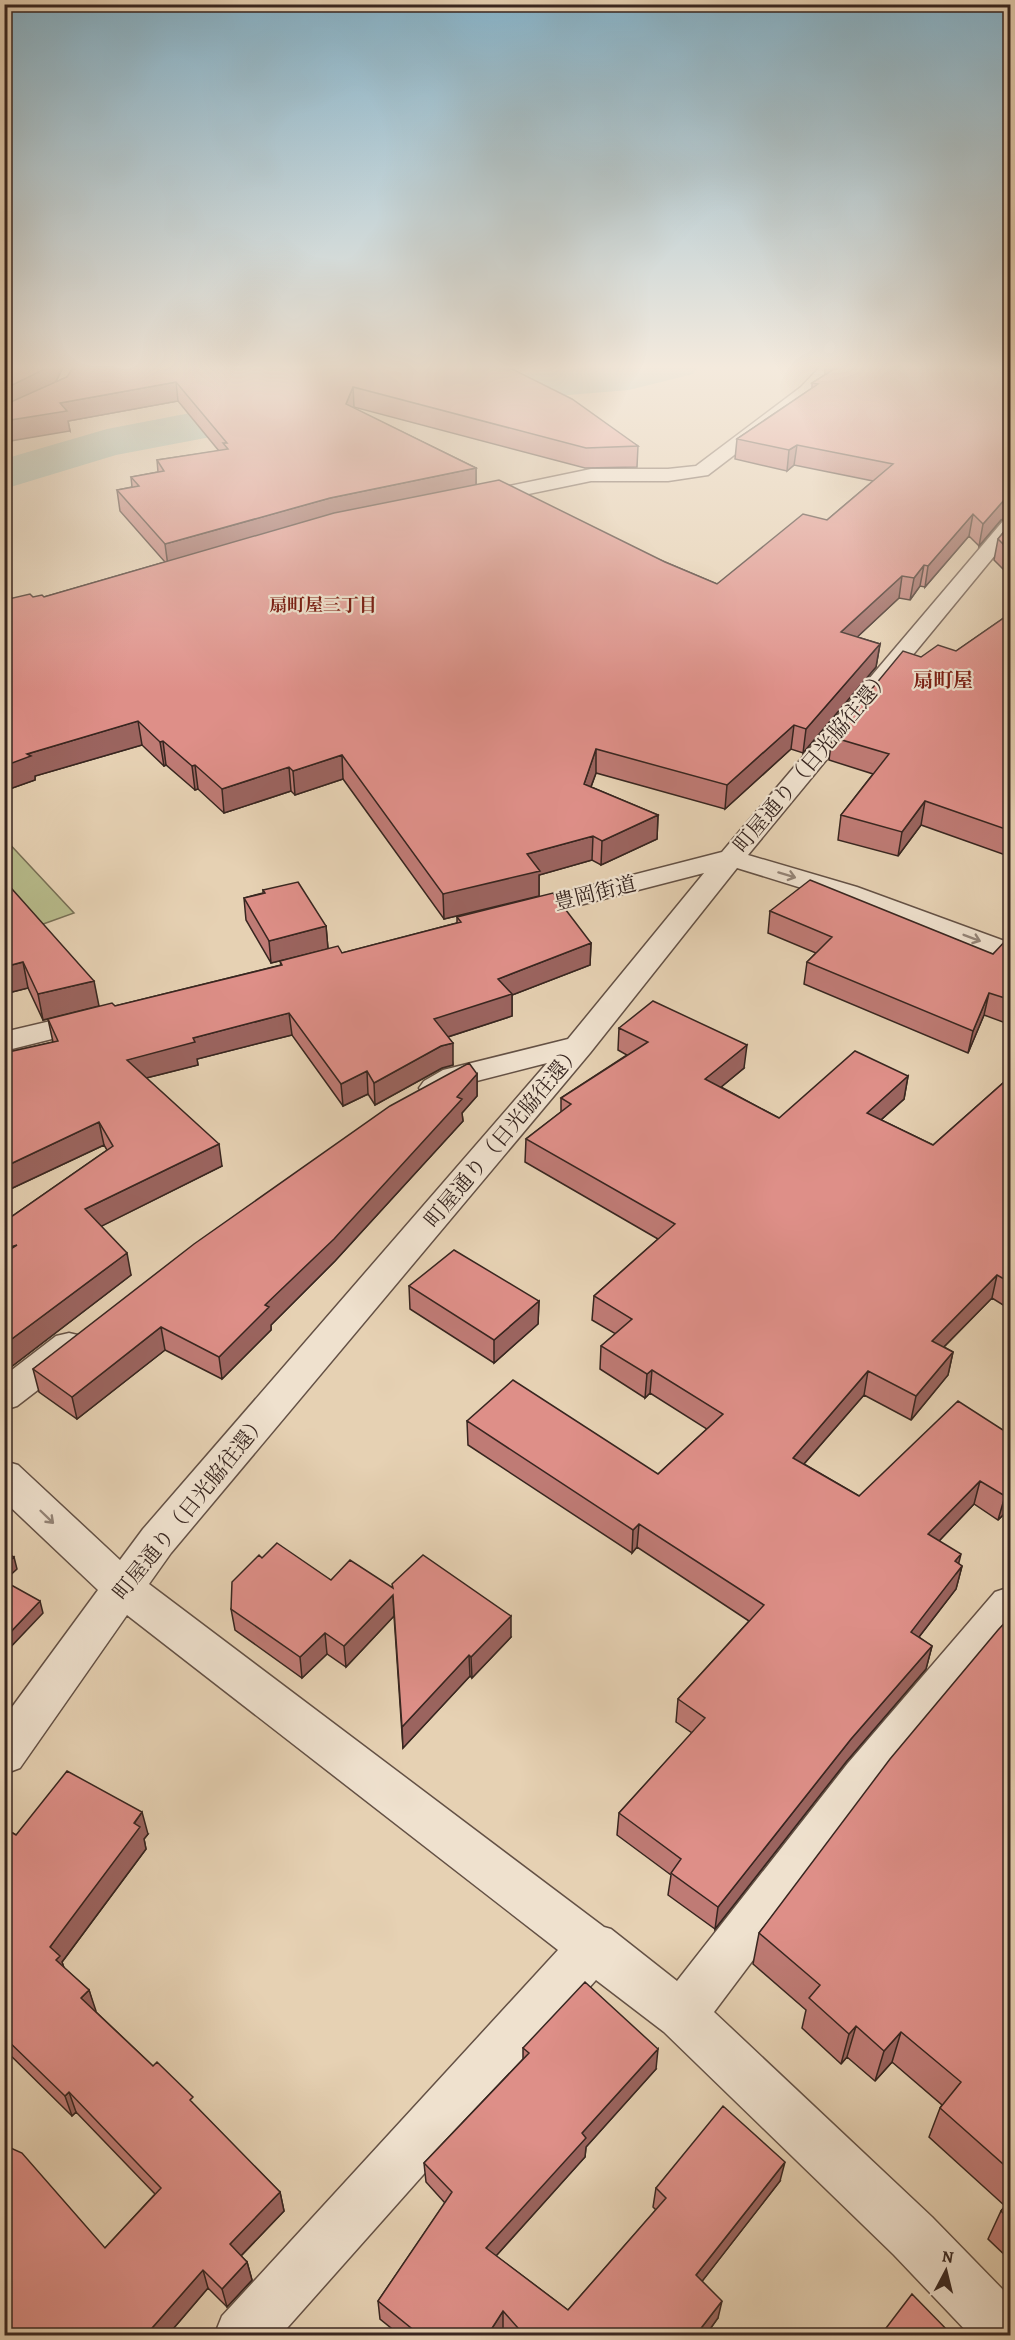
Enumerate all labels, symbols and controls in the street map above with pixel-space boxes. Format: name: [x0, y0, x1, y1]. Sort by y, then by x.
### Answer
district label: 扇町屋三丁目: [269, 593, 377, 617]
street label: 町屋通り（日光脇往還）: [727, 664, 897, 858]
district label: 扇町屋: [913, 667, 973, 694]
street label: 豊岡街道: [551, 869, 639, 917]
one-way arrow: [777, 870, 796, 881]
one-way arrow: [962, 933, 981, 944]
street label: 町屋通り（日光脇往還）: [418, 1039, 588, 1233]
street label: 町屋通り（日光脇往還）: [106, 1408, 274, 1606]
one-way arrow: [39, 1510, 54, 1524]
north arrow: [916, 2241, 976, 2301]
text: N: [941, 2245, 955, 2269]

